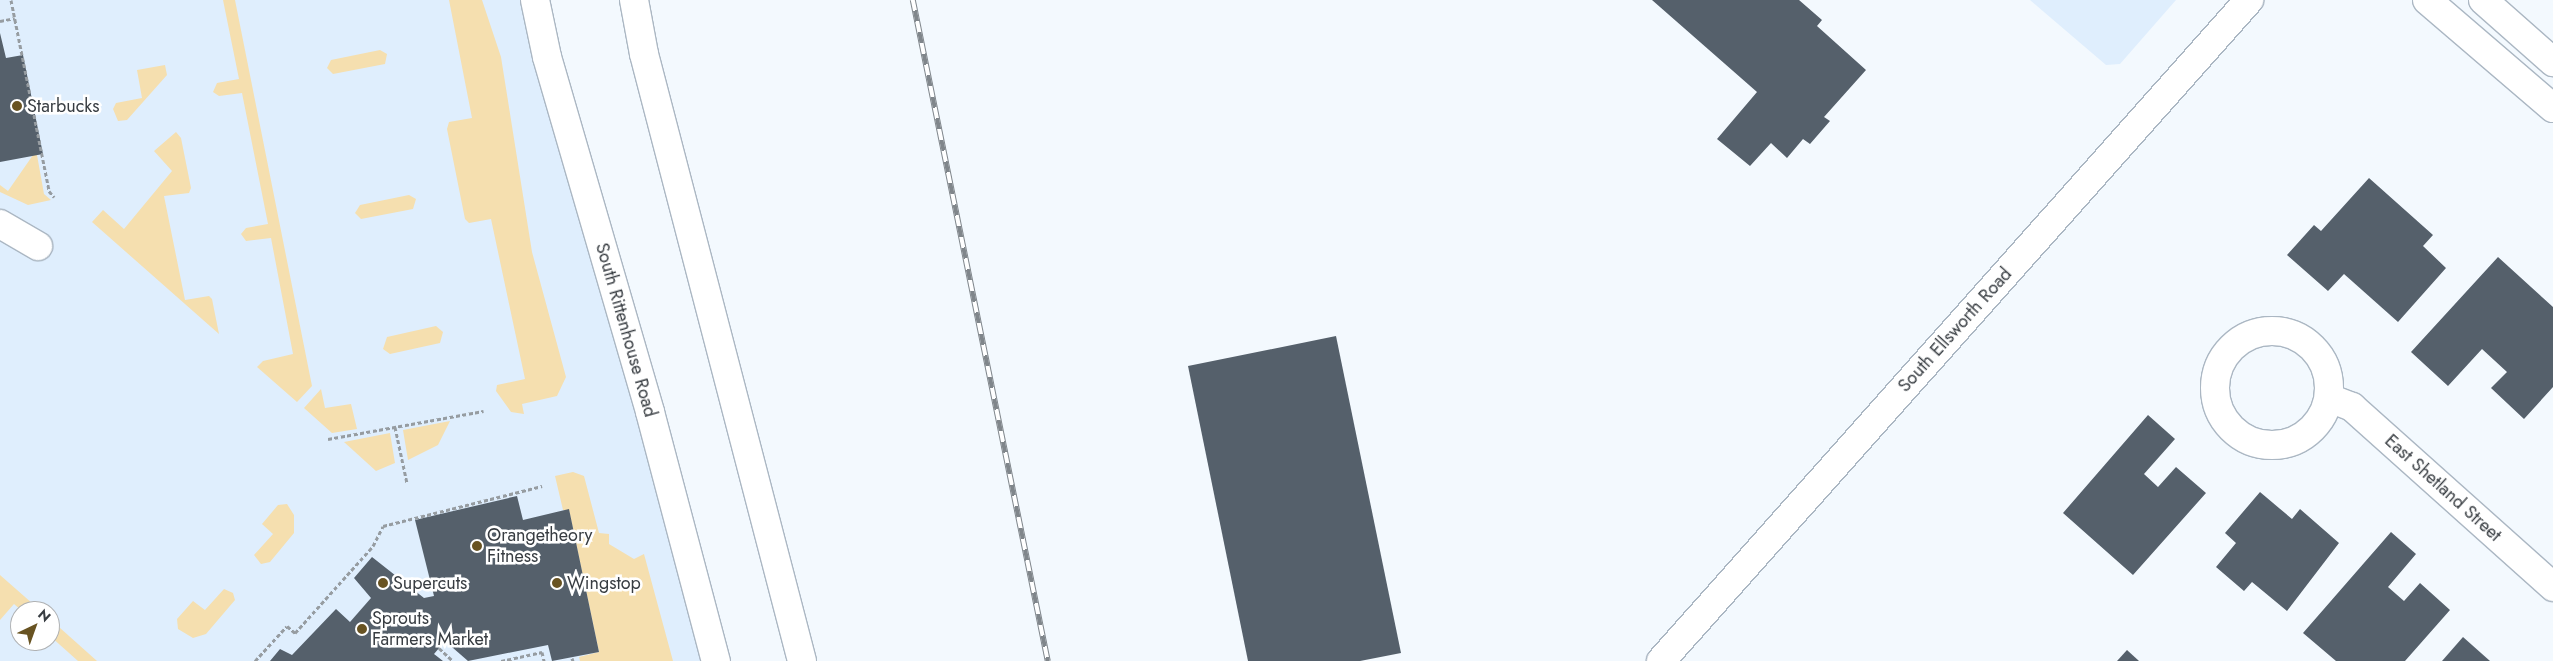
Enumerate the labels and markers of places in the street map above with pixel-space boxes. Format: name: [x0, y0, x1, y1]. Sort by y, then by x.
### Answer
place label: Starbucks: [27, 95, 100, 117]
marker: Starbucks: [11, 100, 23, 112]
place label: Orangetheory Fitness: [487, 525, 593, 568]
marker: Orangetheory Fitness: [471, 540, 483, 552]
place label: Supercuts: [393, 572, 467, 594]
place label: Wingstop: [567, 572, 641, 594]
marker: Supercuts: [377, 577, 389, 589]
marker: Wingstop: [551, 577, 563, 589]
place label: Sprouts Farmers Market: [372, 608, 488, 650]
marker: Sprouts Farmers Market: [356, 623, 368, 635]

